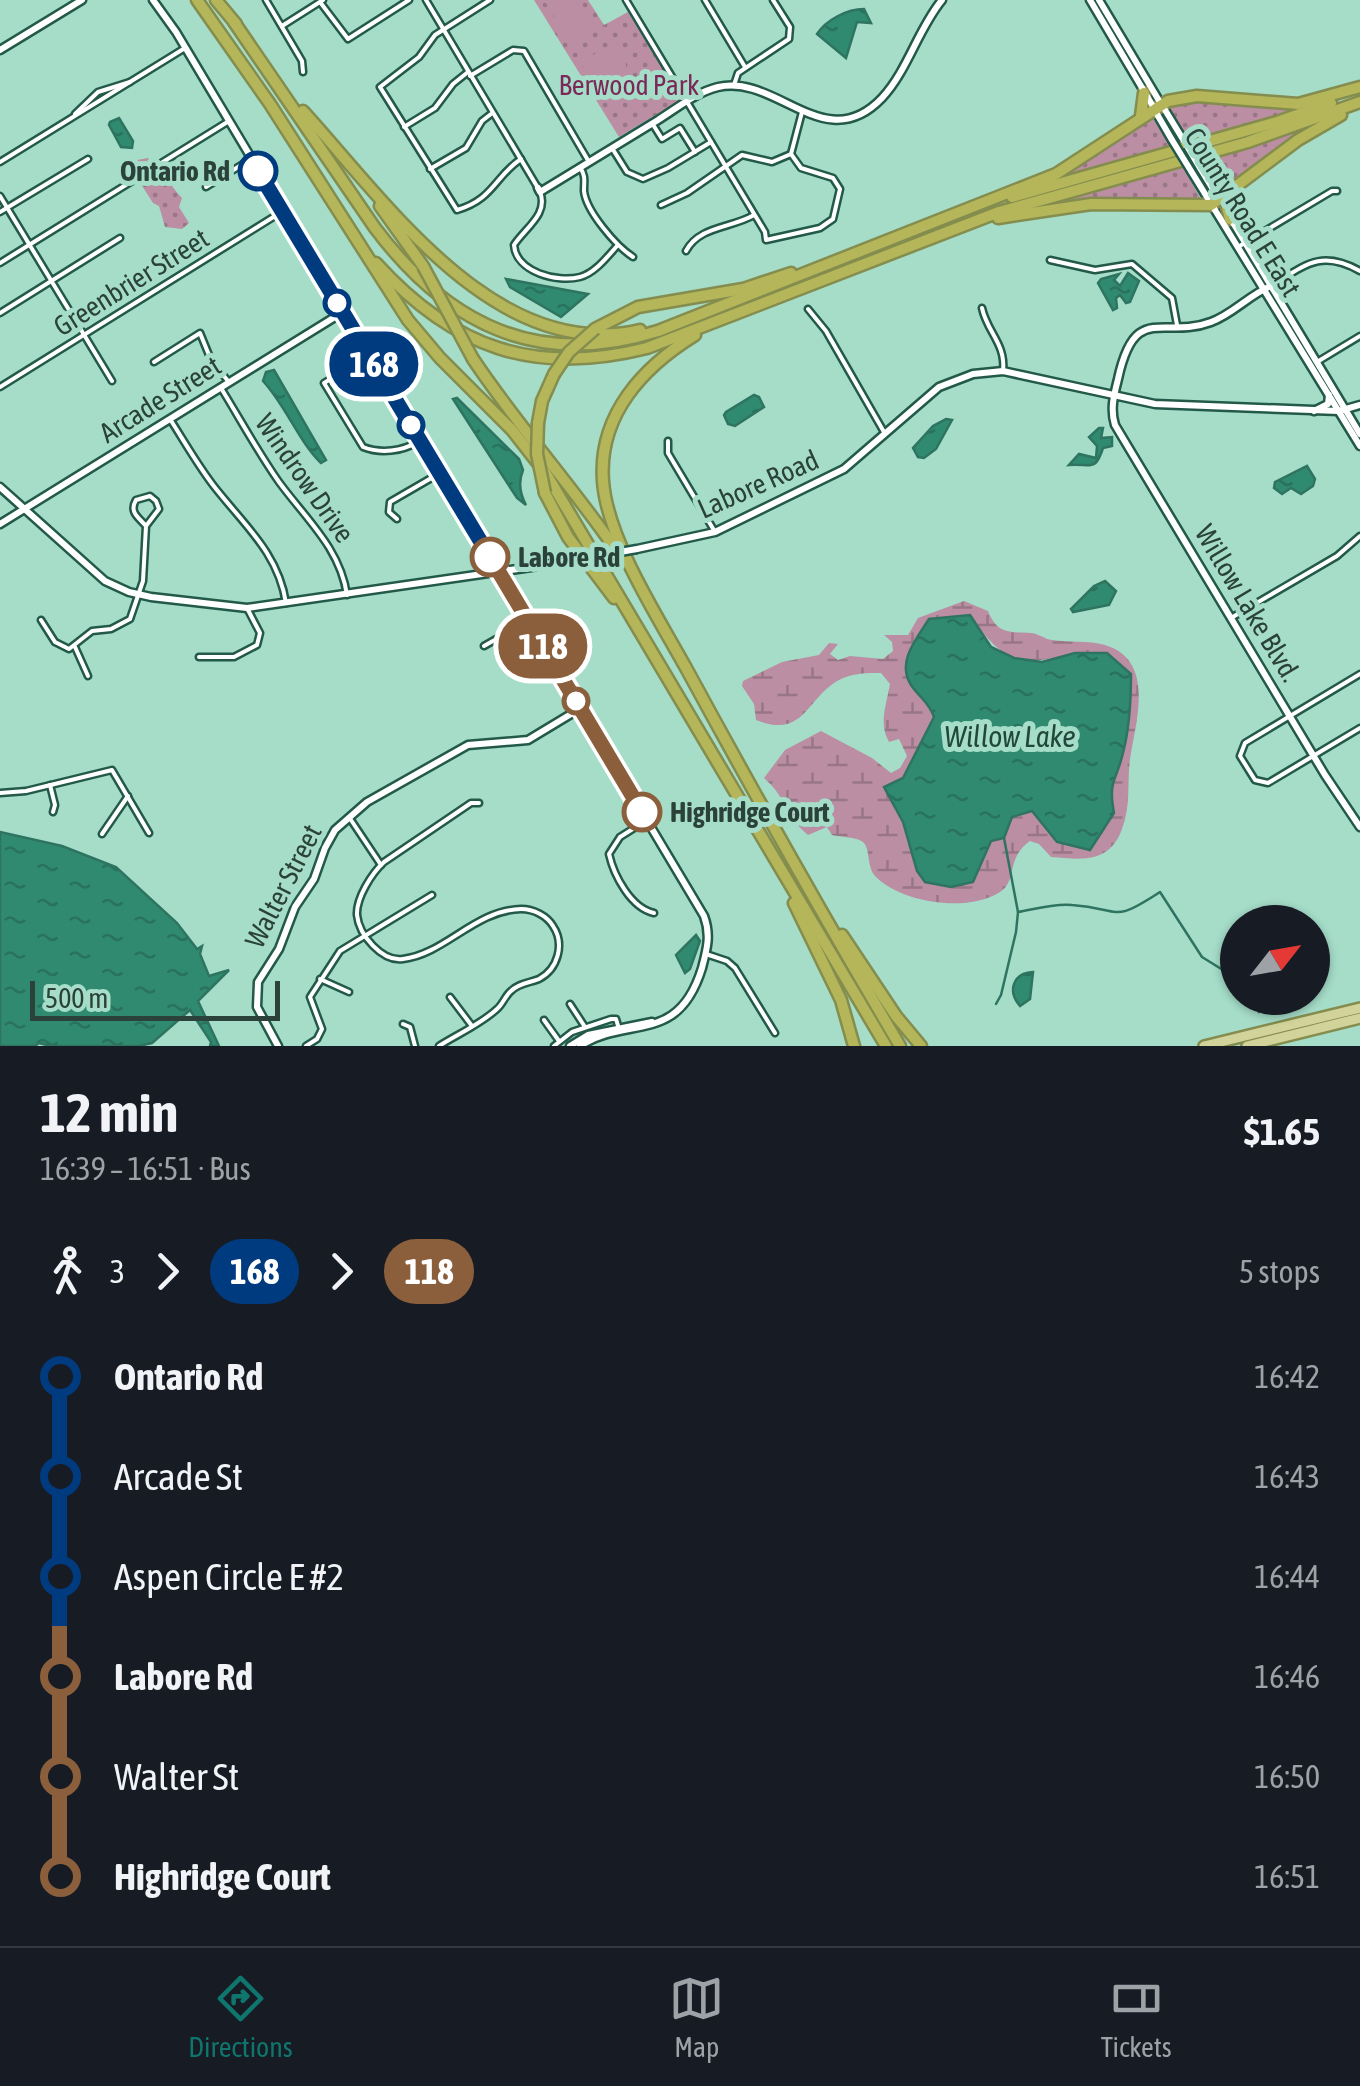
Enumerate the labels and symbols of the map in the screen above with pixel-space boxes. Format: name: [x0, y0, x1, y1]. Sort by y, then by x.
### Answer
park label: Berwood Park: [559, 69, 699, 101]
street label: County Road E East: [1178, 122, 1308, 302]
marker: Ontario Rd: [239, 152, 277, 190]
place label: Ontario Rd: [120, 155, 230, 187]
street label: Greenbrier Street: [48, 222, 214, 342]
unlabelled marker: [324, 290, 350, 316]
line badge: 168: [316, 332, 432, 396]
street label: Arcade Street: [94, 349, 226, 449]
street label: Windrow Drive: [249, 408, 361, 548]
unlabelled marker: [398, 412, 424, 438]
street label: Labore Road: [693, 443, 823, 525]
street label: Willow Lake Blvd.: [1189, 519, 1307, 687]
marker: Labore Rd: [471, 538, 509, 576]
place label: Labore Rd: [518, 541, 620, 573]
line badge: 118: [486, 614, 600, 678]
unlabelled marker: [563, 688, 589, 714]
water label: Willow Lake: [944, 719, 1076, 753]
marker: Highridge Court: [623, 793, 661, 831]
place label: Highridge Court: [670, 796, 830, 828]
street label: Walter Street: [238, 819, 328, 953]
north arrow: [1220, 905, 1330, 1015]
scale bar: [30, 976, 280, 1020]

